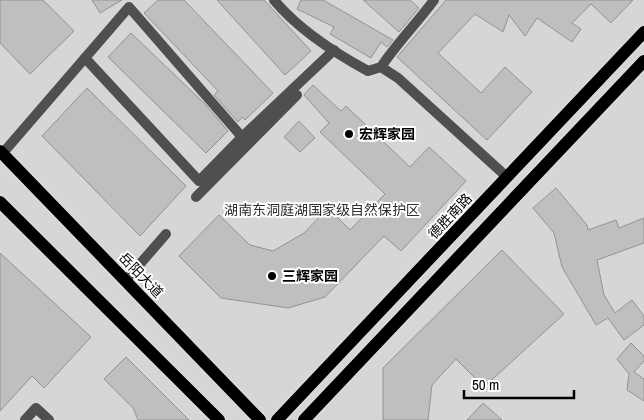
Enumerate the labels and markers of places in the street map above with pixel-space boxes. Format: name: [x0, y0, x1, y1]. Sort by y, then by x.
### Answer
place label: 宏辉家园: [359, 125, 415, 143]
marker: 宏辉家园: [343, 128, 355, 140]
place label: 三辉家园: [282, 267, 338, 285]
marker: 三辉家园: [266, 270, 278, 282]

